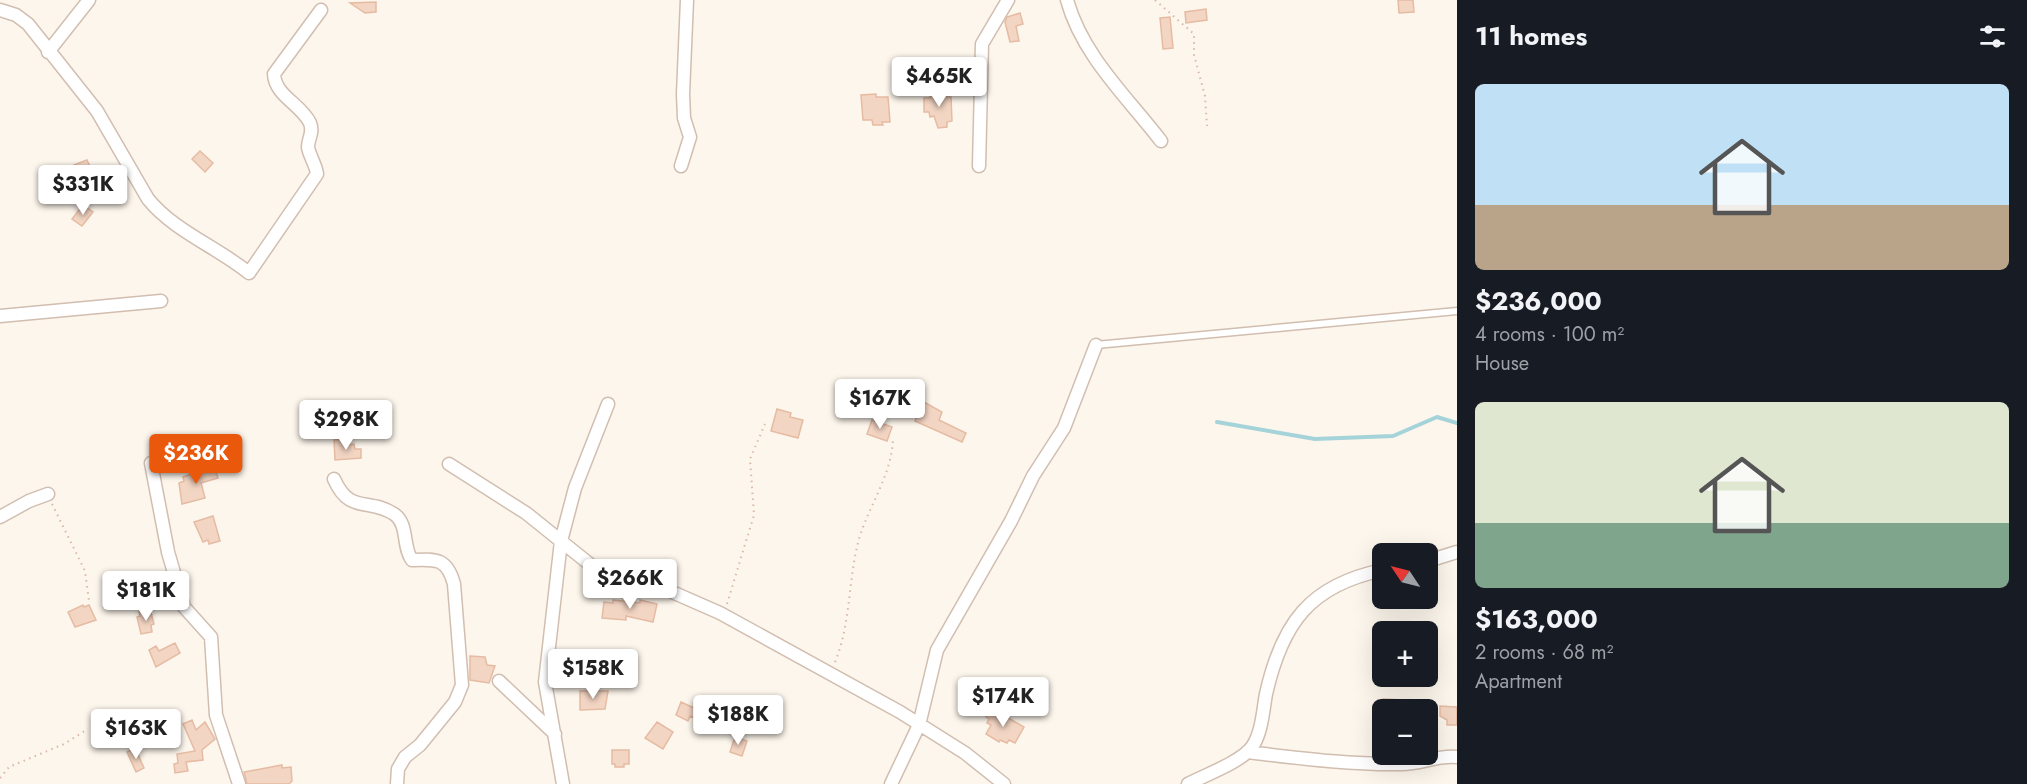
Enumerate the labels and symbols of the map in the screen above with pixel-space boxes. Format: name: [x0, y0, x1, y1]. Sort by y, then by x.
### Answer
pin: $465K: [897, 57, 981, 108]
pin: $331K: [41, 165, 125, 216]
pin: $167K: [838, 379, 922, 430]
pin: $298K: [304, 400, 388, 451]
pin: $236K: [154, 434, 238, 485]
north arrow: [1372, 543, 1438, 609]
pin: $266K: [588, 559, 672, 610]
pin: $181K: [104, 571, 188, 622]
pin: $158K: [551, 649, 635, 700]
pin: $174K: [961, 677, 1045, 728]
pin: $188K: [696, 695, 780, 746]
pin: $163K: [94, 709, 178, 760]

